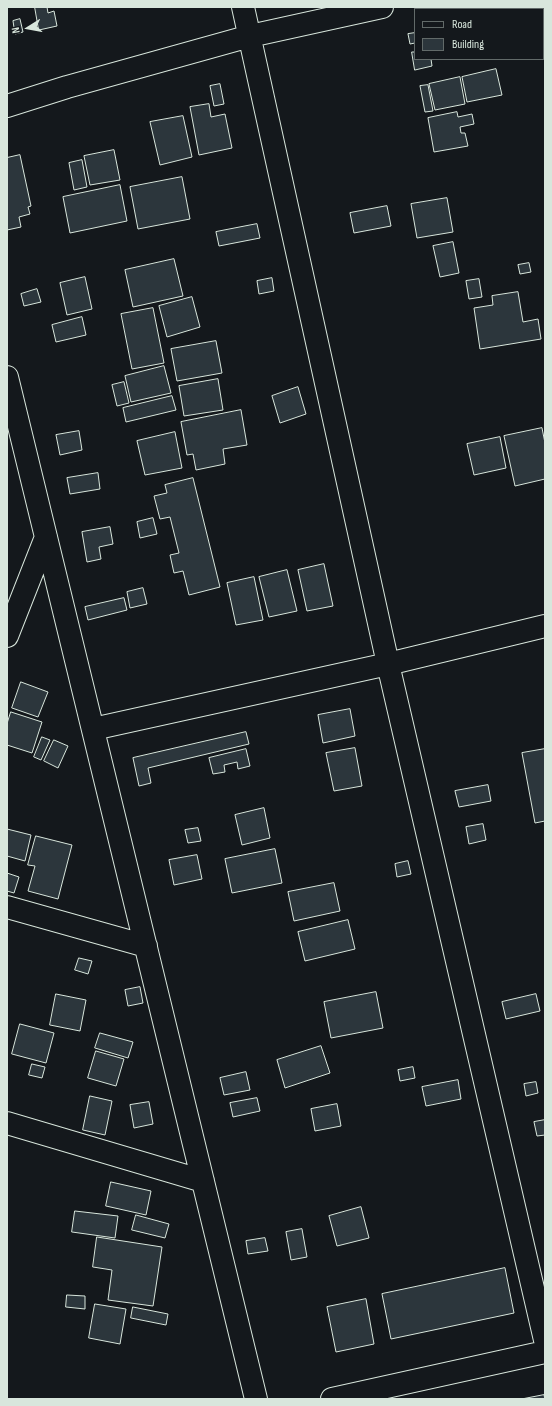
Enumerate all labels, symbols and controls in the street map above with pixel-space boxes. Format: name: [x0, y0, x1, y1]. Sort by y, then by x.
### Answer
north arrow: [8, 8, 48, 48]
legend: [414, 8, 544, 60]
text: Road: [452, 17, 472, 32]
text: N: [9, 26, 23, 35]
text: Building: [452, 37, 484, 52]

